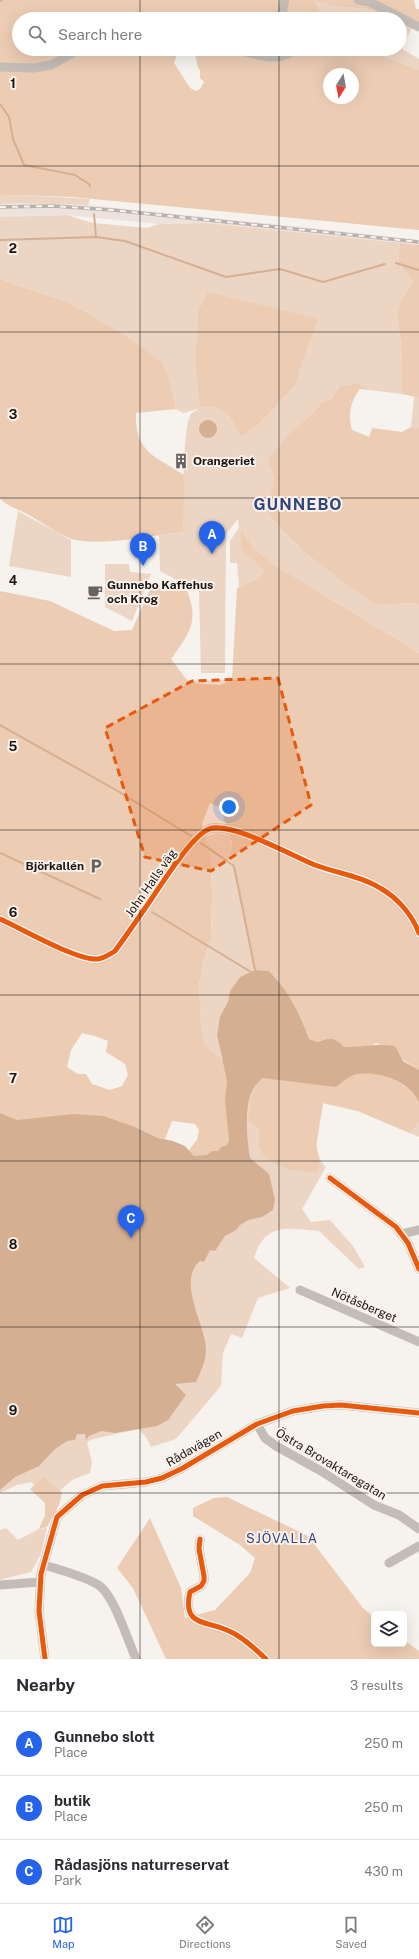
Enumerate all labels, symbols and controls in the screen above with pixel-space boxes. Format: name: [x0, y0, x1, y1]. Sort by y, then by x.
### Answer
search box: [12, 12, 407, 56]
icon: search: [26, 23, 48, 45]
text: Search here: [58, 26, 142, 43]
north arrow: [323, 68, 359, 104]
text: 1: [10, 76, 16, 91]
text: 2: [9, 241, 17, 256]
text: 3: [9, 407, 18, 422]
building icon: Orangeriet: [172, 452, 190, 470]
place label: Orangeriet: [193, 454, 255, 468]
district label: GUNNEBO: [253, 495, 343, 514]
pin: A: [199, 521, 225, 554]
pin: B: [130, 533, 156, 566]
text: 4: [9, 573, 18, 588]
place label: Gunnebo Kaffehus och Krog: [107, 578, 213, 606]
cafe icon: Gunnebo Kaffehus och Krog: [86, 583, 104, 601]
text: 5: [9, 739, 18, 754]
your location: [219, 797, 239, 817]
street label: John Halls väg: [122, 846, 180, 920]
parking icon: Björkallén: [87, 857, 105, 875]
place label: Björkallén: [26, 859, 84, 873]
text: 6: [9, 905, 18, 920]
text: 7: [9, 1071, 17, 1086]
pin: C: [118, 1205, 144, 1238]
text: 8: [9, 1237, 18, 1252]
street label: Nötåsberget: [329, 1285, 399, 1325]
text: 9: [9, 1403, 17, 1418]
street label: Östra Brovaktaregatan: [273, 1425, 389, 1503]
street label: Rådavägen: [164, 1426, 224, 1470]
district label: SJÖVALLA: [246, 1531, 318, 1546]
map controls: [371, 1611, 407, 1647]
button: layers: [371, 1611, 407, 1647]
text: Nearby: [16, 1675, 75, 1695]
text: 3 results: [350, 1678, 403, 1693]
text: Gunnebo slott: [54, 1728, 155, 1745]
text: A: [24, 1736, 34, 1751]
text: 250 m: [365, 1736, 403, 1751]
text: Place: [54, 1745, 88, 1760]
text: butik: [54, 1792, 91, 1809]
text: B: [25, 1800, 33, 1815]
text: 250 m: [365, 1800, 403, 1815]
text: Place: [54, 1809, 88, 1824]
text: Rådasjöns naturreservat: [54, 1856, 229, 1873]
text: C: [24, 1864, 34, 1879]
text: 430 m: [364, 1864, 403, 1879]
text: Park: [54, 1873, 82, 1888]
tab: Map: [52, 1914, 75, 1950]
tab: Directions: [179, 1914, 231, 1950]
tab: Saved: [335, 1914, 367, 1950]

